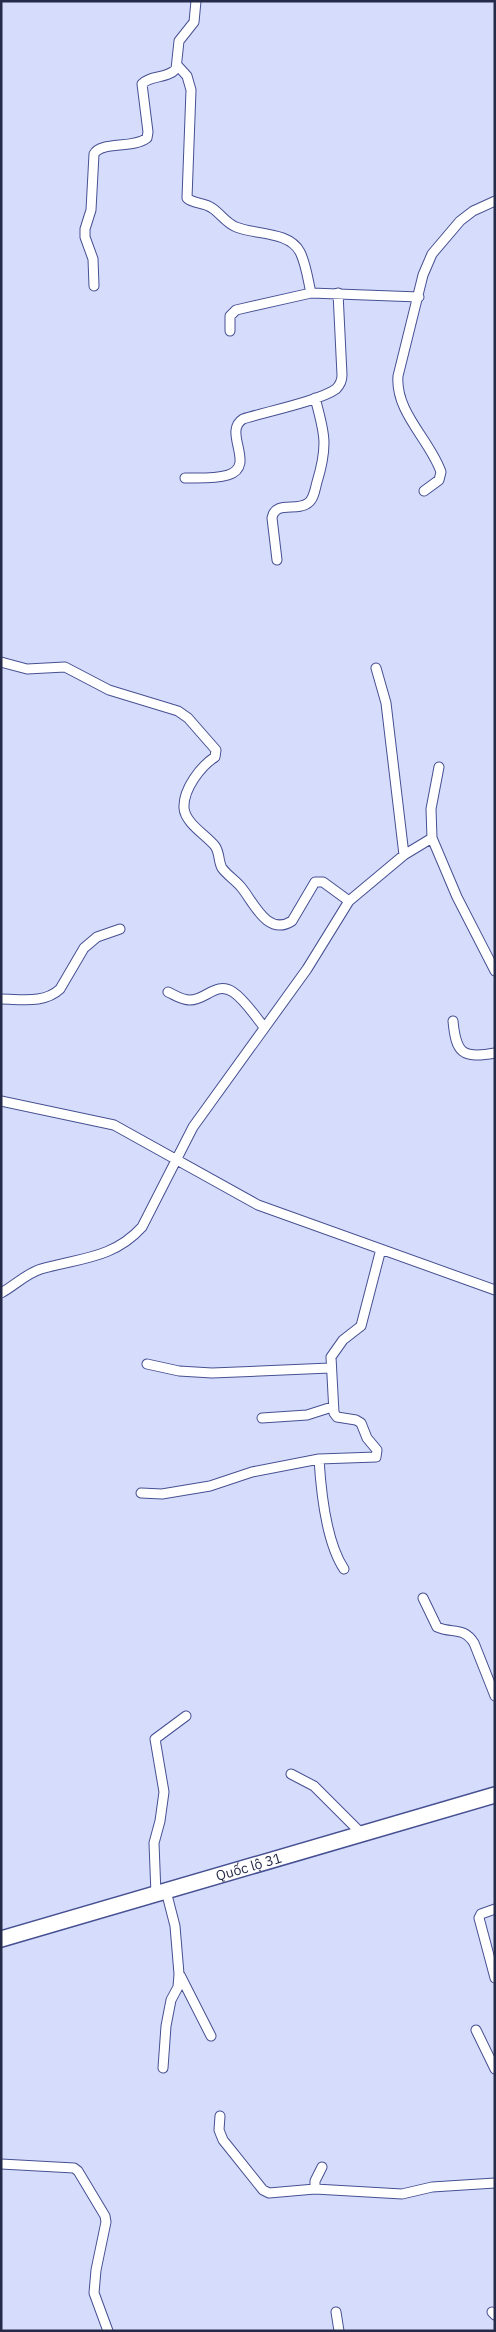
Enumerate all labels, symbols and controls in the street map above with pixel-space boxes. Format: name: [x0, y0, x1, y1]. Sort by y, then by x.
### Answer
street label: Quốc lộ 31: [214, 1849, 284, 1885]

